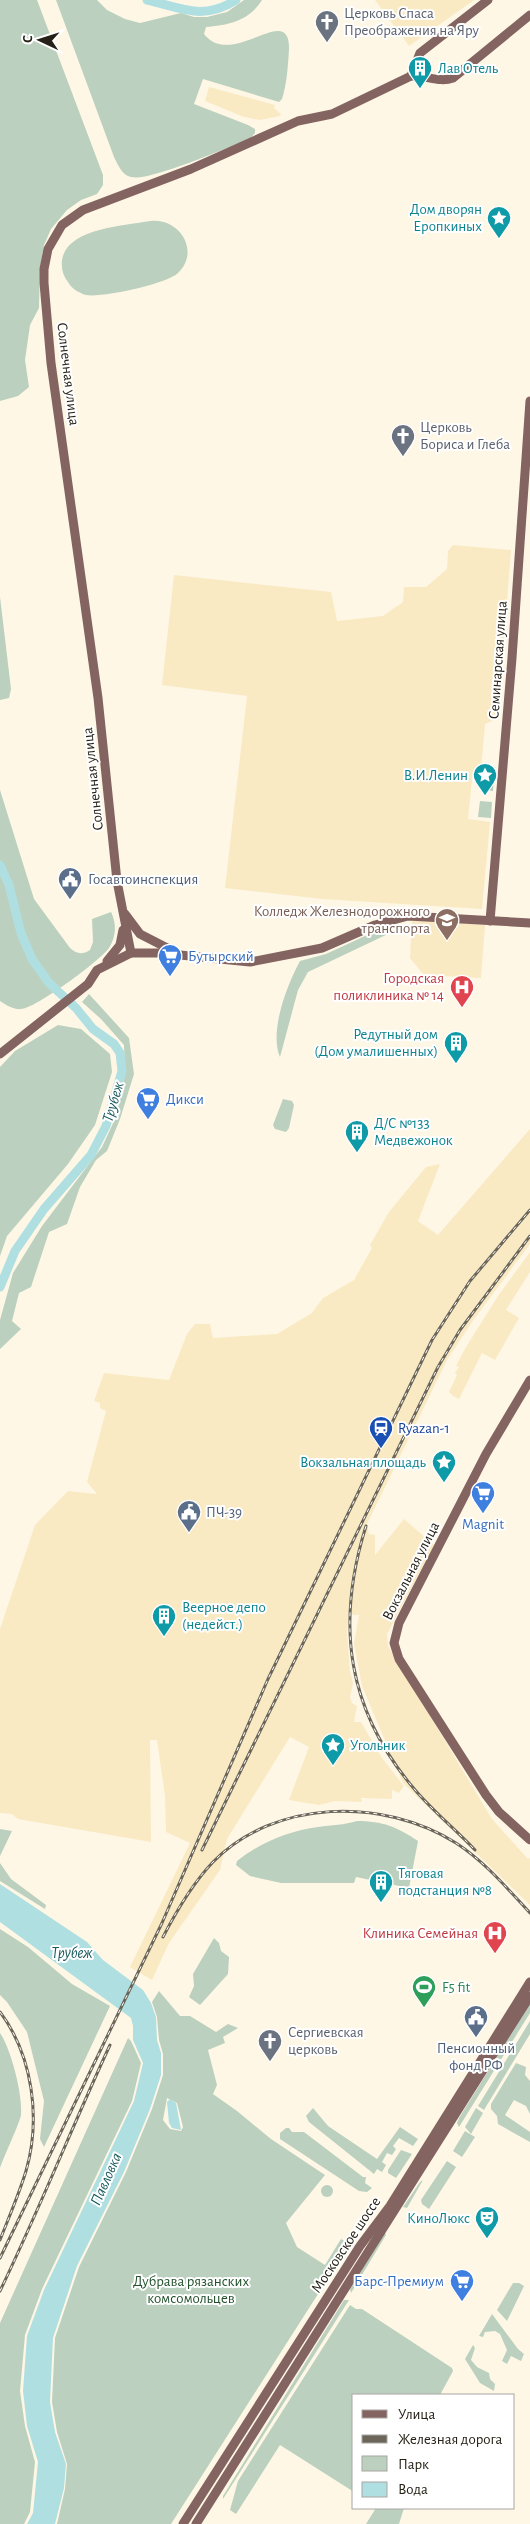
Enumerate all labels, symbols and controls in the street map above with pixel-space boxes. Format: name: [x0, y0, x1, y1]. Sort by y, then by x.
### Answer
place label: Церковь Спаса Преображения на Яру: [344, 6, 480, 38]
church icon: Церковь Спаса Преображения на Яру: [314, 9, 340, 43]
north arrow: [15, 15, 65, 65]
text: С: [21, 35, 35, 44]
building icon: Лав Отель: [407, 55, 433, 89]
place label: Лав Отель: [438, 61, 499, 76]
place label: Дом дворян Еропкиных: [410, 202, 482, 234]
place icon: Дом дворян Еропкиных: [486, 205, 512, 239]
street label: Солнечная улица: [54, 322, 82, 427]
place label: Церковь Бориса и Глеба: [420, 420, 510, 452]
church icon: Церковь Бориса и Глеба: [390, 423, 416, 457]
street label: Семинарская улица: [486, 600, 510, 720]
street label: Солнечная улица: [80, 727, 106, 831]
place icon: В.И.Ленин: [472, 762, 498, 796]
place label: В.И.Ленин: [404, 768, 468, 783]
public building icon: Госавтоинспекция: [57, 866, 83, 900]
place label: Госавтоинспекция: [88, 872, 198, 887]
place label: Колледж Железнодорожного транспорта: [254, 904, 430, 936]
school or university icon: Колледж Железнодорожного транспорта: [434, 907, 460, 941]
supermarket icon: Бутырский: [157, 943, 183, 977]
place label: Бутырский: [188, 949, 254, 964]
place label: Городская поликлиника № 14: [333, 971, 444, 1003]
hospital icon: Городская поликлиника № 14: [449, 974, 475, 1008]
place label: Редутный дом (Дом умалишенных): [314, 1027, 438, 1059]
building icon: Редутный дом (Дом умалишенных): [443, 1030, 469, 1064]
water label: Трубеж: [99, 1079, 128, 1124]
supermarket icon: Дикси: [135, 1086, 161, 1120]
place label: Дикси: [166, 1092, 204, 1107]
place label: Д/С №133 Медвежонок: [374, 1116, 453, 1148]
building icon: Д/С №133 Медвежонок: [344, 1119, 370, 1153]
station icon: Ryazan-1: [368, 1415, 394, 1449]
place label: Ryazan-1: [398, 1421, 450, 1436]
place icon: Вокзальная площадь: [431, 1449, 457, 1483]
place label: Вокзальная площадь: [300, 1455, 427, 1470]
supermarket icon: Magnit: [470, 1480, 496, 1514]
public building icon: ПЧ-39: [176, 1499, 202, 1533]
place label: ПЧ-39: [206, 1505, 242, 1520]
place label: Magnit: [462, 1517, 504, 1532]
street label: Вокзальная улица: [380, 1519, 442, 1623]
place label: Веерное депо (недейст.): [182, 1600, 266, 1632]
building icon: Веерное депо (недейст.): [151, 1603, 177, 1637]
place icon: Угольник: [320, 1732, 346, 1766]
place label: Угольник: [350, 1738, 405, 1753]
place label: Тяговая подстанция №8: [398, 1866, 492, 1898]
building icon: Тяговая подстанция №8: [368, 1869, 394, 1903]
hospital icon: Клиника Семейная: [482, 1920, 508, 1954]
place label: Клиника Семейная: [362, 1926, 478, 1941]
water label: Трубеж: [51, 1945, 93, 1962]
sports icon: F5 fit: [411, 1974, 437, 2008]
place label: F5 fit: [442, 1980, 471, 1995]
public building icon: Пенсионный фонд РФ: [463, 2004, 489, 2038]
place label: Сергиевская церковь: [288, 2025, 364, 2057]
church icon: Сергиевская церковь: [257, 2028, 283, 2062]
place label: Пенсионный фонд РФ: [437, 2041, 515, 2073]
water label: Павловка: [87, 2150, 125, 2208]
street label: Московское шоссе: [308, 2194, 384, 2296]
theatre icon: КиноЛюкс: [474, 2205, 500, 2239]
place label: КиноЛюкс: [407, 2211, 470, 2226]
supermarket icon: Барс-Премиум: [449, 2268, 475, 2302]
park label: Дубрава рязанских комсомольцев: [133, 2274, 249, 2306]
place label: Барс-Премиум: [354, 2274, 444, 2289]
legend: [352, 2394, 515, 2509]
text: Улица: [398, 2407, 435, 2422]
text: Железная дорога: [398, 2432, 503, 2447]
text: Парк: [398, 2457, 429, 2472]
text: Вода: [398, 2482, 428, 2497]

